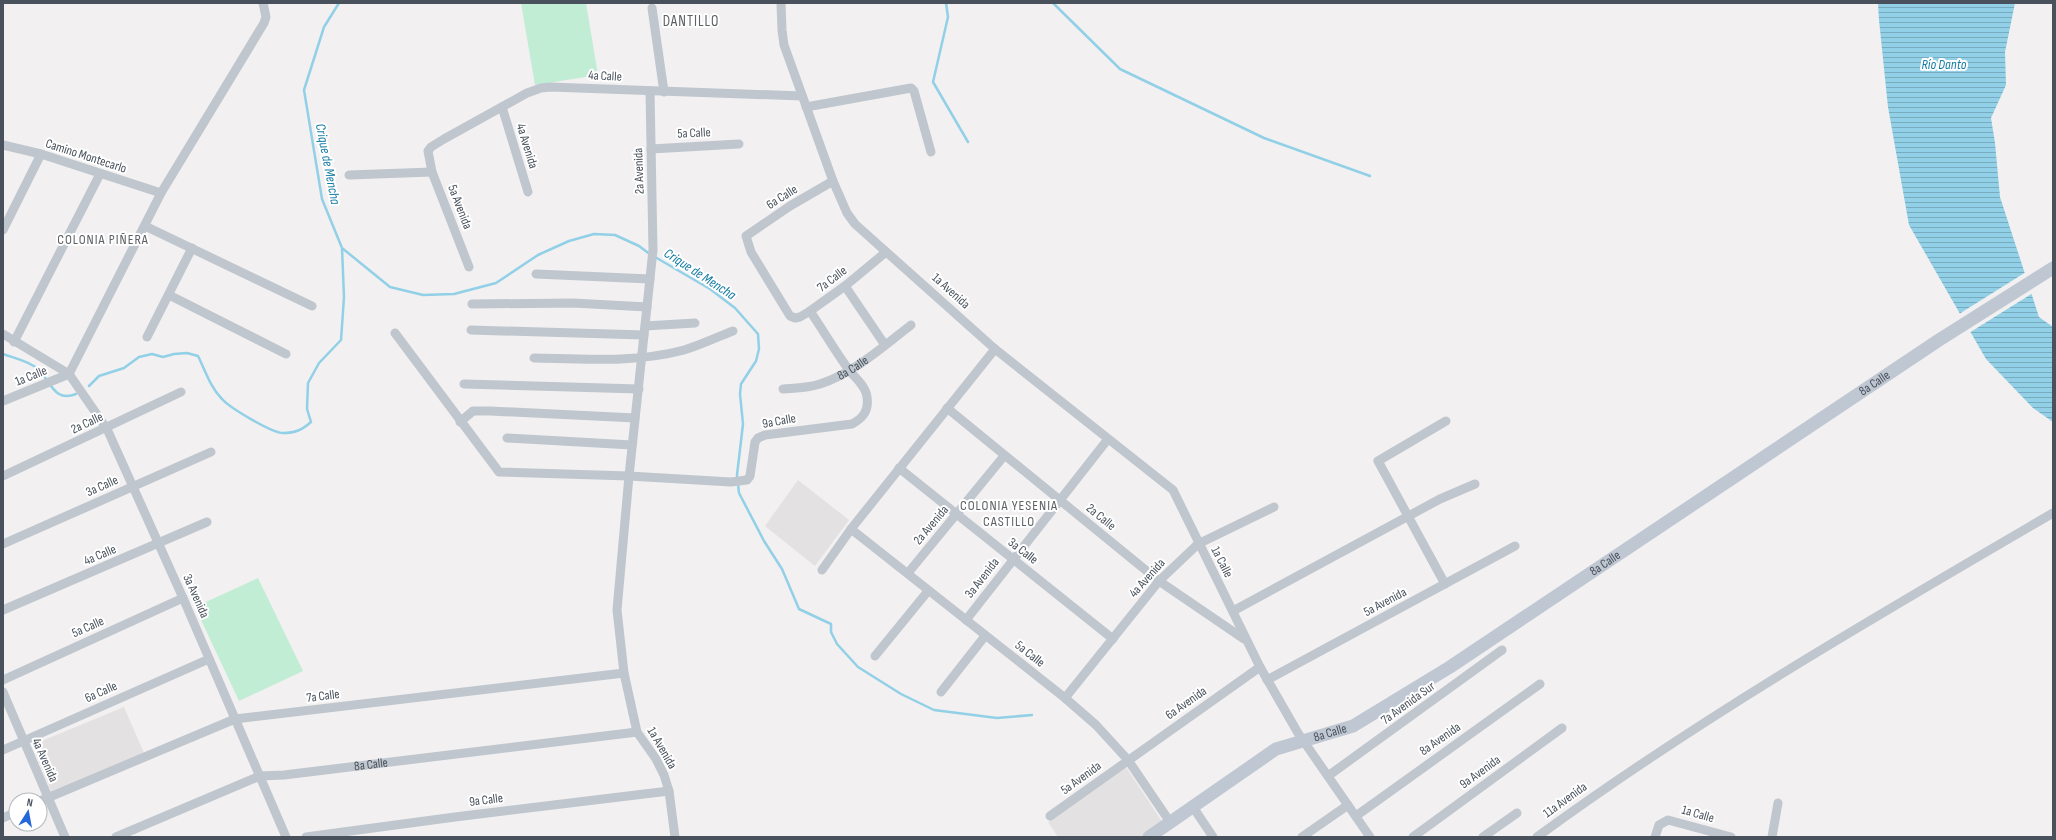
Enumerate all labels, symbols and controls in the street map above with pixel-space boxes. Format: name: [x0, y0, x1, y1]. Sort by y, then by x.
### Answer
district label: DANTILLO: [663, 12, 719, 31]
water label: Río Danto: [1922, 56, 1967, 73]
street label: 4a Calle: [588, 67, 622, 85]
street label: 4a Avenida: [513, 121, 541, 171]
water label: Crique de Mencha: [312, 122, 344, 206]
street label: 5a Calle: [677, 124, 711, 142]
street label: Camino Montecarlo: [43, 135, 129, 177]
street label: 2a Avenida: [630, 148, 648, 194]
street label: 6a Calle: [763, 181, 801, 213]
street label: 5a Avenida: [444, 183, 476, 231]
district label: COLONIA PIÑERA: [57, 231, 149, 248]
water label: Crique de Mencha: [661, 245, 739, 304]
street label: 7a Calle: [814, 263, 850, 295]
street label: 1a Avenida: [929, 270, 973, 312]
street label: 8a Calle: [834, 352, 872, 384]
street label: 1a Calle: [13, 362, 49, 390]
street label: 8a Calle: [1856, 367, 1893, 399]
street label: 2a Calle: [68, 409, 106, 437]
street label: 9a Calle: [761, 410, 797, 432]
street label: 3a Calle: [83, 472, 121, 500]
district label: COLONIA YESENIA CASTILLO: [960, 497, 1058, 530]
street label: 2a Calle: [1083, 500, 1119, 534]
street label: 2a Avenida: [910, 502, 952, 548]
street label: 3a Calle: [1005, 534, 1041, 568]
street label: 4a Calle: [81, 541, 119, 569]
street label: 1a Calle: [1207, 544, 1237, 580]
street label: 8a Calle: [1587, 547, 1624, 579]
street label: 3a Avenida: [961, 555, 1003, 601]
street label: 4a Avenida: [1126, 555, 1168, 601]
street label: 3a Avenida: [179, 572, 213, 620]
street label: 5a Avenida: [1361, 584, 1409, 620]
street label: 5a Calle: [69, 613, 107, 641]
street label: 5a Calle: [1012, 637, 1048, 671]
street label: 6a Calle: [82, 678, 120, 706]
street label: 7a Avenida Sur: [1378, 678, 1438, 728]
street label: 6a Avenida: [1162, 683, 1210, 723]
street label: 7a Calle: [306, 686, 340, 706]
street label: 8a Avenida: [1416, 719, 1464, 759]
street label: 8a Calle: [1312, 720, 1349, 745]
street label: 1a Avenida: [644, 724, 680, 772]
street label: 4a Avenida: [28, 736, 62, 784]
street label: 9a Avenida: [1456, 752, 1504, 792]
street label: 8a Calle: [353, 754, 389, 774]
street label: 5a Avenida: [1058, 758, 1104, 798]
street label: 11a Avenida: [1540, 779, 1590, 821]
street label: 9a Calle: [468, 790, 504, 810]
north arrow: [8, 792, 48, 832]
text: N: [26, 796, 34, 810]
street label: 1a Calle: [1680, 802, 1716, 826]

